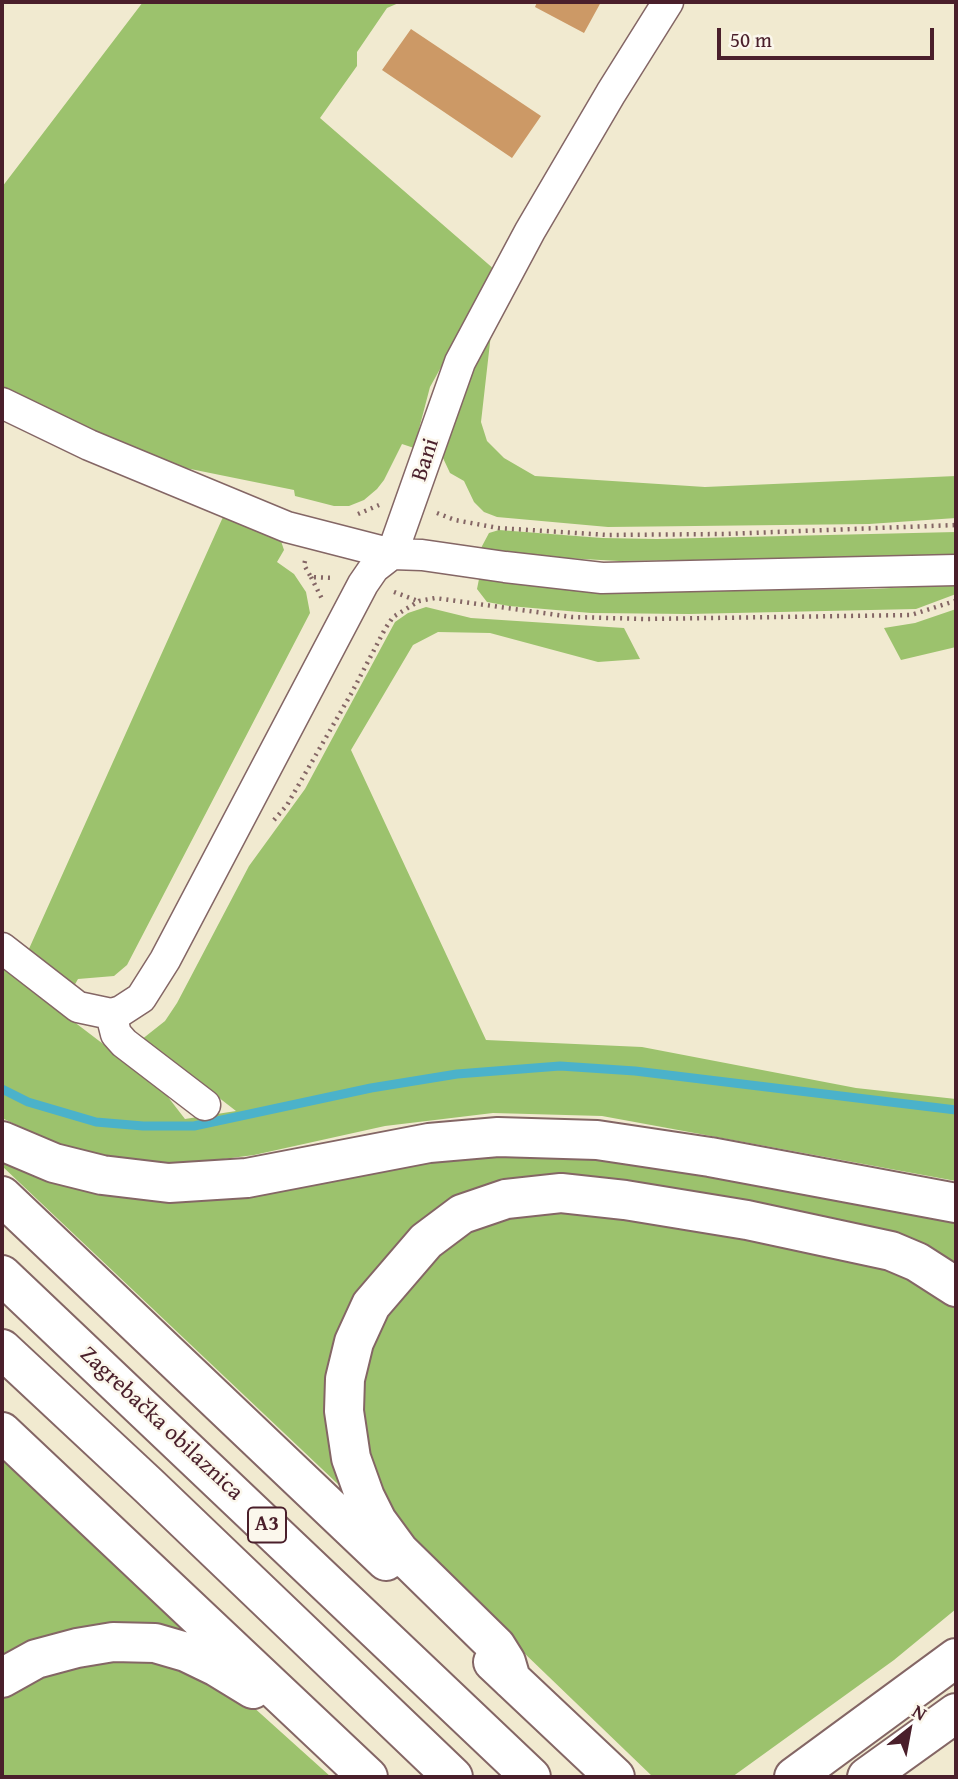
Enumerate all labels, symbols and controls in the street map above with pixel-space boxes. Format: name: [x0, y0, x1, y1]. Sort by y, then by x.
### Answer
scale bar: [720, 14, 937, 58]
text: 50 m: [730, 24, 772, 55]
street label: Bani: [406, 435, 446, 485]
street label: Zagrebačka obilaznica: [74, 1341, 248, 1507]
road number: A3: [248, 1508, 286, 1542]
north arrow: [874, 1695, 944, 1765]
text: N: [907, 1697, 932, 1727]

